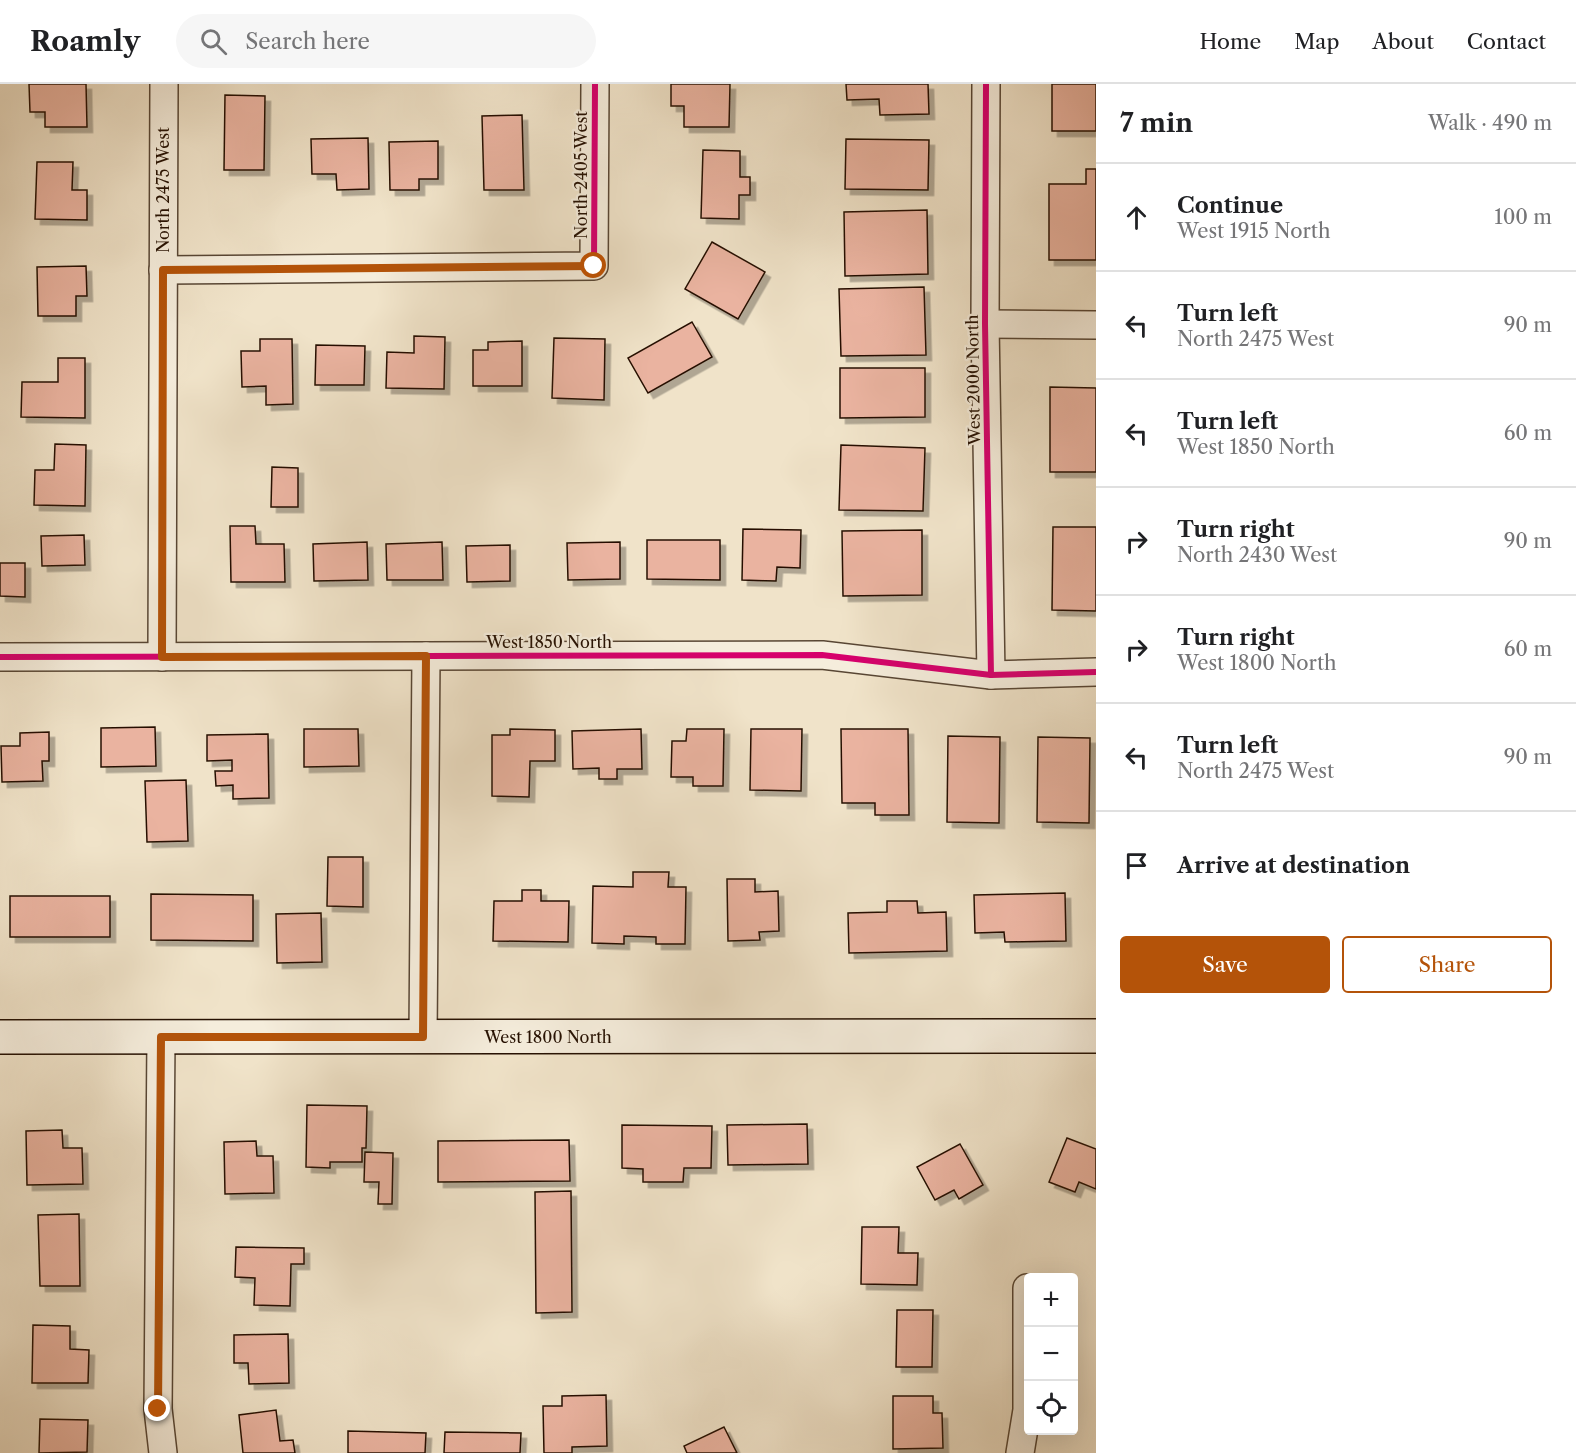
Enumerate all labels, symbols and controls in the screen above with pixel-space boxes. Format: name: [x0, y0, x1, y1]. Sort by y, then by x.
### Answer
search box: [176, 14, 596, 68]
text: Roamly: [30, 24, 140, 58]
icon: search: [197, 25, 230, 58]
text: Search here: [245, 28, 370, 55]
text: Home: [1200, 29, 1261, 54]
text: Map: [1294, 29, 1339, 54]
text: About: [1372, 29, 1434, 54]
text: Contact: [1467, 29, 1546, 54]
text: 7 min: [1120, 107, 1193, 139]
street label: North 2405 West: [571, 111, 591, 239]
text: Walk · 490 m: [1428, 111, 1552, 135]
street label: North 2475 West: [153, 127, 173, 253]
text: Continue: [1177, 192, 1283, 219]
icon: ahead: [1120, 201, 1153, 234]
text: 100 m: [1494, 205, 1552, 229]
text: West 1915 North: [1177, 219, 1330, 243]
route start: [580, 252, 606, 278]
text: Turn left: [1177, 300, 1278, 327]
icon: left: [1120, 309, 1153, 342]
text: 90 m: [1504, 313, 1552, 337]
street label: West 2000 North: [962, 314, 984, 447]
text: North 2475 West: [1177, 327, 1334, 351]
text: Turn left: [1177, 408, 1278, 435]
icon: left: [1120, 417, 1153, 450]
text: 60 m: [1504, 421, 1552, 445]
text: West 1850 North: [1177, 435, 1335, 459]
text: Turn right: [1177, 516, 1295, 543]
icon: right: [1120, 525, 1153, 558]
text: 90 m: [1504, 529, 1552, 553]
text: North 2430 West: [1177, 543, 1337, 567]
text: Turn right: [1177, 624, 1295, 651]
street label: West 1850 North: [485, 632, 612, 652]
icon: right: [1120, 633, 1153, 666]
text: 60 m: [1504, 637, 1552, 661]
text: West 1800 North: [1177, 651, 1337, 675]
text: Turn left: [1177, 732, 1278, 759]
icon: left: [1120, 741, 1153, 774]
text: 90 m: [1504, 745, 1552, 769]
text: North 2475 West: [1177, 759, 1334, 783]
icon: arrive: [1120, 849, 1153, 882]
text: Arrive at destination: [1177, 852, 1410, 879]
button: Save: [1120, 936, 1330, 993]
button: Share: [1342, 936, 1552, 993]
street label: West 1800 North: [483, 1027, 612, 1047]
map controls: [1024, 1273, 1078, 1435]
button: +: [1024, 1273, 1078, 1327]
button: −: [1024, 1327, 1078, 1381]
button: locate: [1024, 1381, 1078, 1435]
route end: [144, 1395, 170, 1421]

